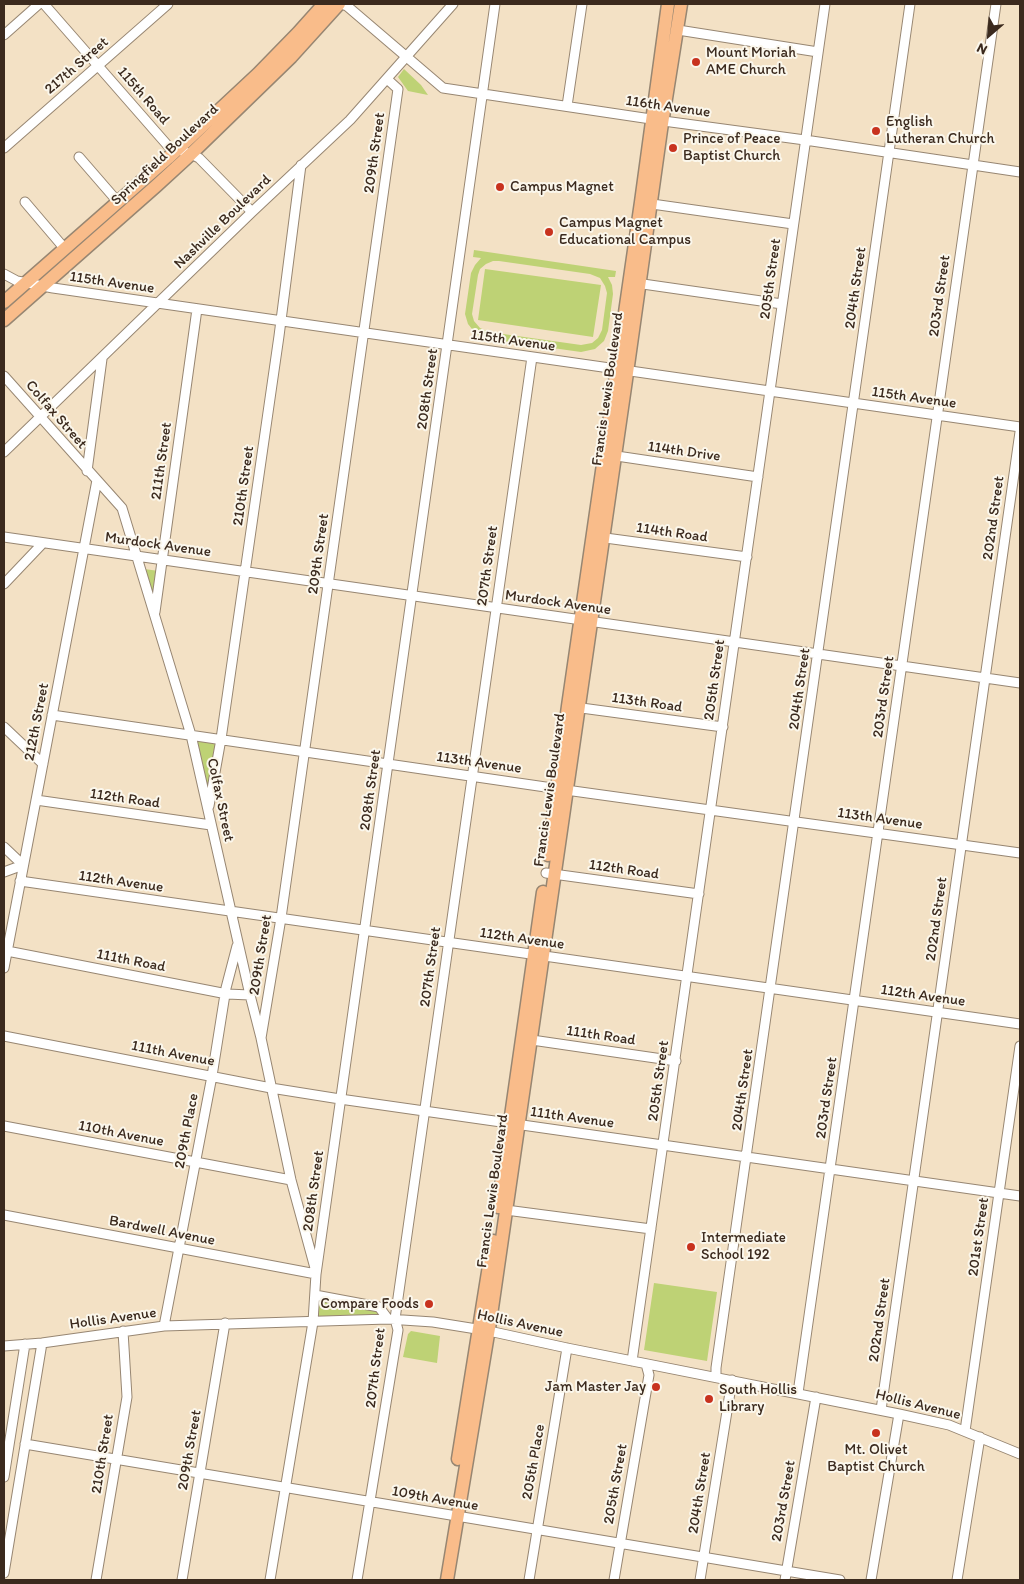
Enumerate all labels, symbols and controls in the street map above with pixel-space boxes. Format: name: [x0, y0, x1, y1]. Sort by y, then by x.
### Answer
north arrow: [964, 10, 1014, 60]
street label: 217th Street: [41, 33, 113, 99]
text: N: [974, 39, 990, 59]
place label: Mount Moriah AME Church: [706, 44, 796, 79]
marker: Mount Moriah AME Church: [690, 56, 702, 68]
street label: 115th Road: [113, 63, 173, 129]
street label: 116th Avenue: [624, 92, 712, 122]
street label: Springfield Boulevard: [107, 101, 223, 209]
street label: 209th Street: [360, 111, 390, 195]
place label: English Lutheran Church: [886, 113, 995, 148]
marker: English Lutheran Church: [870, 125, 882, 137]
place label: Prince of Peace Baptist Church: [683, 130, 780, 165]
marker: Prince of Peace Baptist Church: [667, 142, 679, 154]
street label: Nashville Boulevard: [171, 171, 275, 273]
place label: Campus Magnet: [510, 178, 614, 196]
marker: Campus Magnet: [494, 181, 506, 193]
place label: Campus Magnet Educational Campus: [559, 214, 691, 249]
marker: Campus Magnet Educational Campus: [543, 226, 555, 238]
street label: 205th Street: [756, 237, 786, 321]
street label: 204th Street: [841, 246, 871, 330]
street label: 203rd Street: [925, 254, 955, 338]
street label: 115th Avenue: [68, 268, 156, 298]
street label: Francis Lewis Boulevard: [588, 311, 628, 467]
street label: 115th Avenue: [469, 326, 557, 356]
street label: 208th Street: [413, 347, 443, 431]
street label: Colfax Street: [21, 377, 91, 453]
street label: 115th Avenue: [870, 383, 958, 413]
street label: 211th Street: [148, 421, 176, 501]
street label: 114th Drive: [646, 438, 722, 466]
street label: 210th Street: [229, 445, 259, 527]
street label: 202nd Street: [979, 475, 1009, 561]
street label: 209th Street: [304, 512, 334, 596]
street label: 114th Road: [635, 519, 709, 547]
street label: 207th Street: [473, 525, 503, 607]
street label: Murdock Avenue: [104, 529, 212, 561]
street label: Murdock Avenue: [504, 587, 612, 619]
street label: 205th Street: [700, 638, 730, 722]
street label: 204th Street: [785, 647, 815, 731]
street label: 203rd Street: [869, 655, 899, 739]
street label: 212th Street: [21, 681, 53, 763]
street label: 113th Road: [611, 689, 683, 717]
street label: Francis Lewis Boulevard: [530, 712, 570, 868]
street label: 208th Street: [356, 748, 386, 832]
street label: 113th Avenue: [435, 748, 523, 778]
street label: Colfax Street: [202, 757, 238, 843]
street label: 112th Road: [89, 785, 161, 813]
street label: 113th Avenue: [836, 804, 924, 834]
street label: 112th Road: [588, 856, 660, 884]
street label: 112th Avenue: [77, 867, 165, 897]
street label: 202nd Street: [922, 876, 952, 962]
street label: 209th Street: [246, 913, 276, 997]
street label: 112th Avenue: [478, 924, 566, 954]
street label: 207th Street: [416, 926, 446, 1008]
street label: 111th Road: [95, 945, 167, 977]
street label: 112th Avenue: [879, 981, 967, 1011]
street label: 111th Road: [565, 1022, 637, 1050]
street label: 111th Avenue: [130, 1037, 216, 1071]
street label: 205th Street: [644, 1039, 674, 1123]
street label: 204th Street: [728, 1048, 758, 1132]
street label: 203rd Street: [812, 1056, 842, 1140]
street label: 209th Place: [171, 1092, 203, 1170]
street label: 111th Avenue: [529, 1103, 615, 1133]
street label: Francis Lewis Boulevard: [473, 1113, 513, 1269]
street label: 110th Avenue: [77, 1117, 165, 1151]
street label: 208th Street: [299, 1149, 329, 1233]
street label: 201st Street: [965, 1196, 993, 1278]
street label: Bardwell Avenue: [107, 1212, 217, 1250]
place label: Intermediate School 192: [701, 1229, 786, 1264]
marker: Intermediate School 192: [685, 1241, 697, 1253]
street label: 202nd Street: [865, 1277, 895, 1363]
place label: Compare Foods: [320, 1295, 419, 1313]
marker: Compare Foods: [423, 1298, 435, 1310]
street label: Hollis Avenue: [68, 1304, 158, 1334]
street label: Hollis Avenue: [475, 1306, 565, 1342]
street label: 207th Street: [362, 1327, 390, 1409]
place label: Jam Master Jay: [545, 1378, 646, 1396]
marker: Jam Master Jay: [650, 1381, 662, 1393]
place label: South Hollis Library: [719, 1381, 797, 1416]
street label: Hollis Avenue: [873, 1386, 963, 1424]
marker: South Hollis Library: [703, 1393, 715, 1405]
street label: 209th Street: [174, 1408, 206, 1492]
street label: 210th Street: [88, 1413, 118, 1495]
street label: 205th Place: [519, 1423, 549, 1501]
marker: Mt. Olivet Baptist Church: [870, 1427, 882, 1439]
place label: Mt. Olivet Baptist Church: [827, 1441, 925, 1476]
street label: 205th Street: [600, 1442, 632, 1526]
street label: 204th Street: [685, 1451, 715, 1535]
street label: 203rd Street: [768, 1459, 800, 1543]
street label: 109th Avenue: [390, 1483, 480, 1515]

